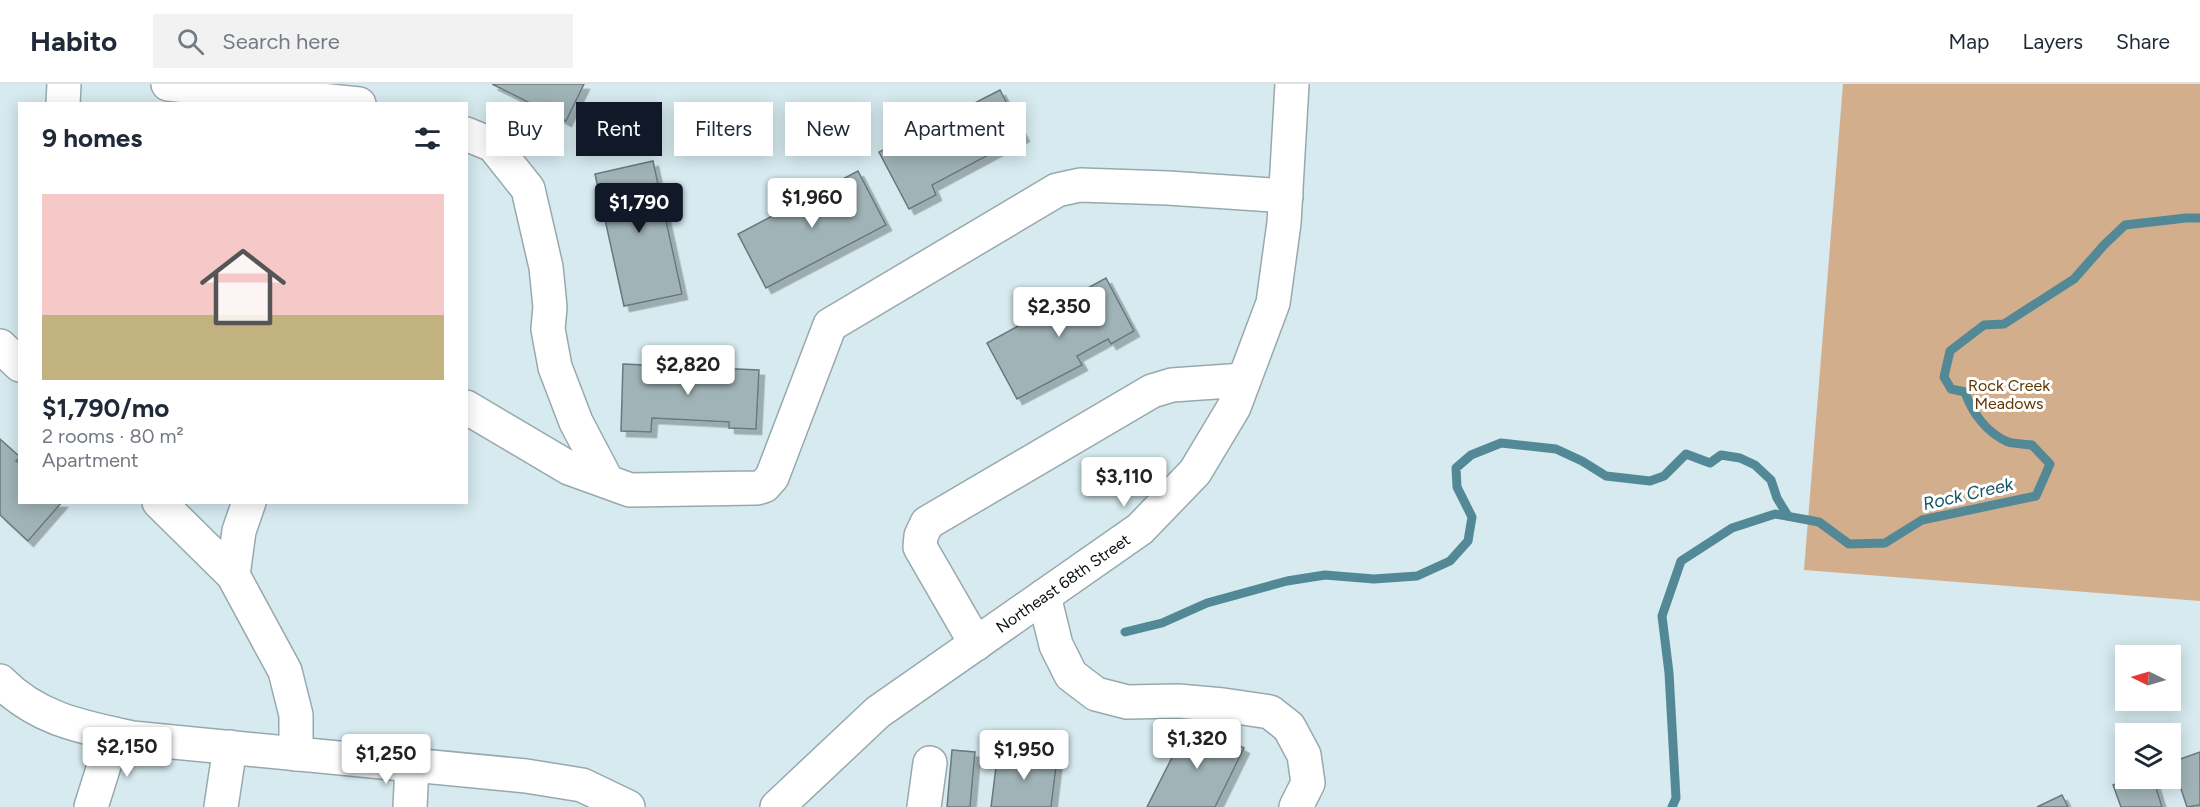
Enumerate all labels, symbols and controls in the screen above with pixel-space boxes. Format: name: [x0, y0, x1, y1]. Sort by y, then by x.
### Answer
search box: [153, 14, 573, 68]
text: Habito: [30, 24, 117, 58]
icon: search: [174, 25, 207, 58]
text: Search here: [222, 28, 340, 55]
text: Map: [1949, 29, 1989, 54]
text: Layers: [2022, 29, 2083, 54]
text: Share: [2116, 29, 2170, 54]
chip: Buy: [486, 102, 564, 156]
chip: Rent: [576, 102, 662, 156]
chip: Filters: [674, 102, 773, 156]
chip: New: [785, 102, 871, 156]
chip: Apartment: [883, 102, 1026, 156]
text: 9 homes: [42, 122, 142, 154]
icon: filters: [411, 122, 444, 155]
pin: $1,960: [763, 178, 861, 229]
pin: $1,790: [590, 183, 688, 234]
text: $1,960: [782, 185, 842, 209]
text: $1,790: [609, 190, 669, 214]
icon: home: [189, 233, 297, 341]
pin: $2,350: [1010, 287, 1108, 338]
text: $2,350: [1027, 294, 1091, 318]
pin: $2,820: [639, 345, 737, 396]
text: $2,820: [656, 352, 720, 376]
park label: Rock Creek Meadows: [1968, 376, 2050, 413]
text: $1,790/mo: [42, 392, 169, 424]
text: 2 rooms · 80 m²: [42, 424, 184, 448]
text: Apartment: [42, 448, 139, 472]
pin: $3,110: [1075, 457, 1173, 508]
text: $3,110: [1095, 464, 1153, 488]
water label: Rock Creek: [1921, 473, 2017, 515]
street label: Northeast 68th Street: [992, 530, 1133, 636]
north arrow: [2115, 645, 2181, 711]
map controls: [2115, 645, 2181, 789]
pin: $1,320: [1148, 719, 1246, 770]
button: layers: [2115, 723, 2181, 789]
text: $1,320: [1167, 726, 1227, 750]
pin: $2,150: [78, 727, 176, 778]
pin: $1,950: [975, 730, 1073, 781]
text: $2,150: [97, 734, 157, 758]
pin: $1,250: [337, 734, 435, 785]
text: $1,950: [994, 737, 1054, 761]
text: $1,250: [356, 741, 416, 765]

